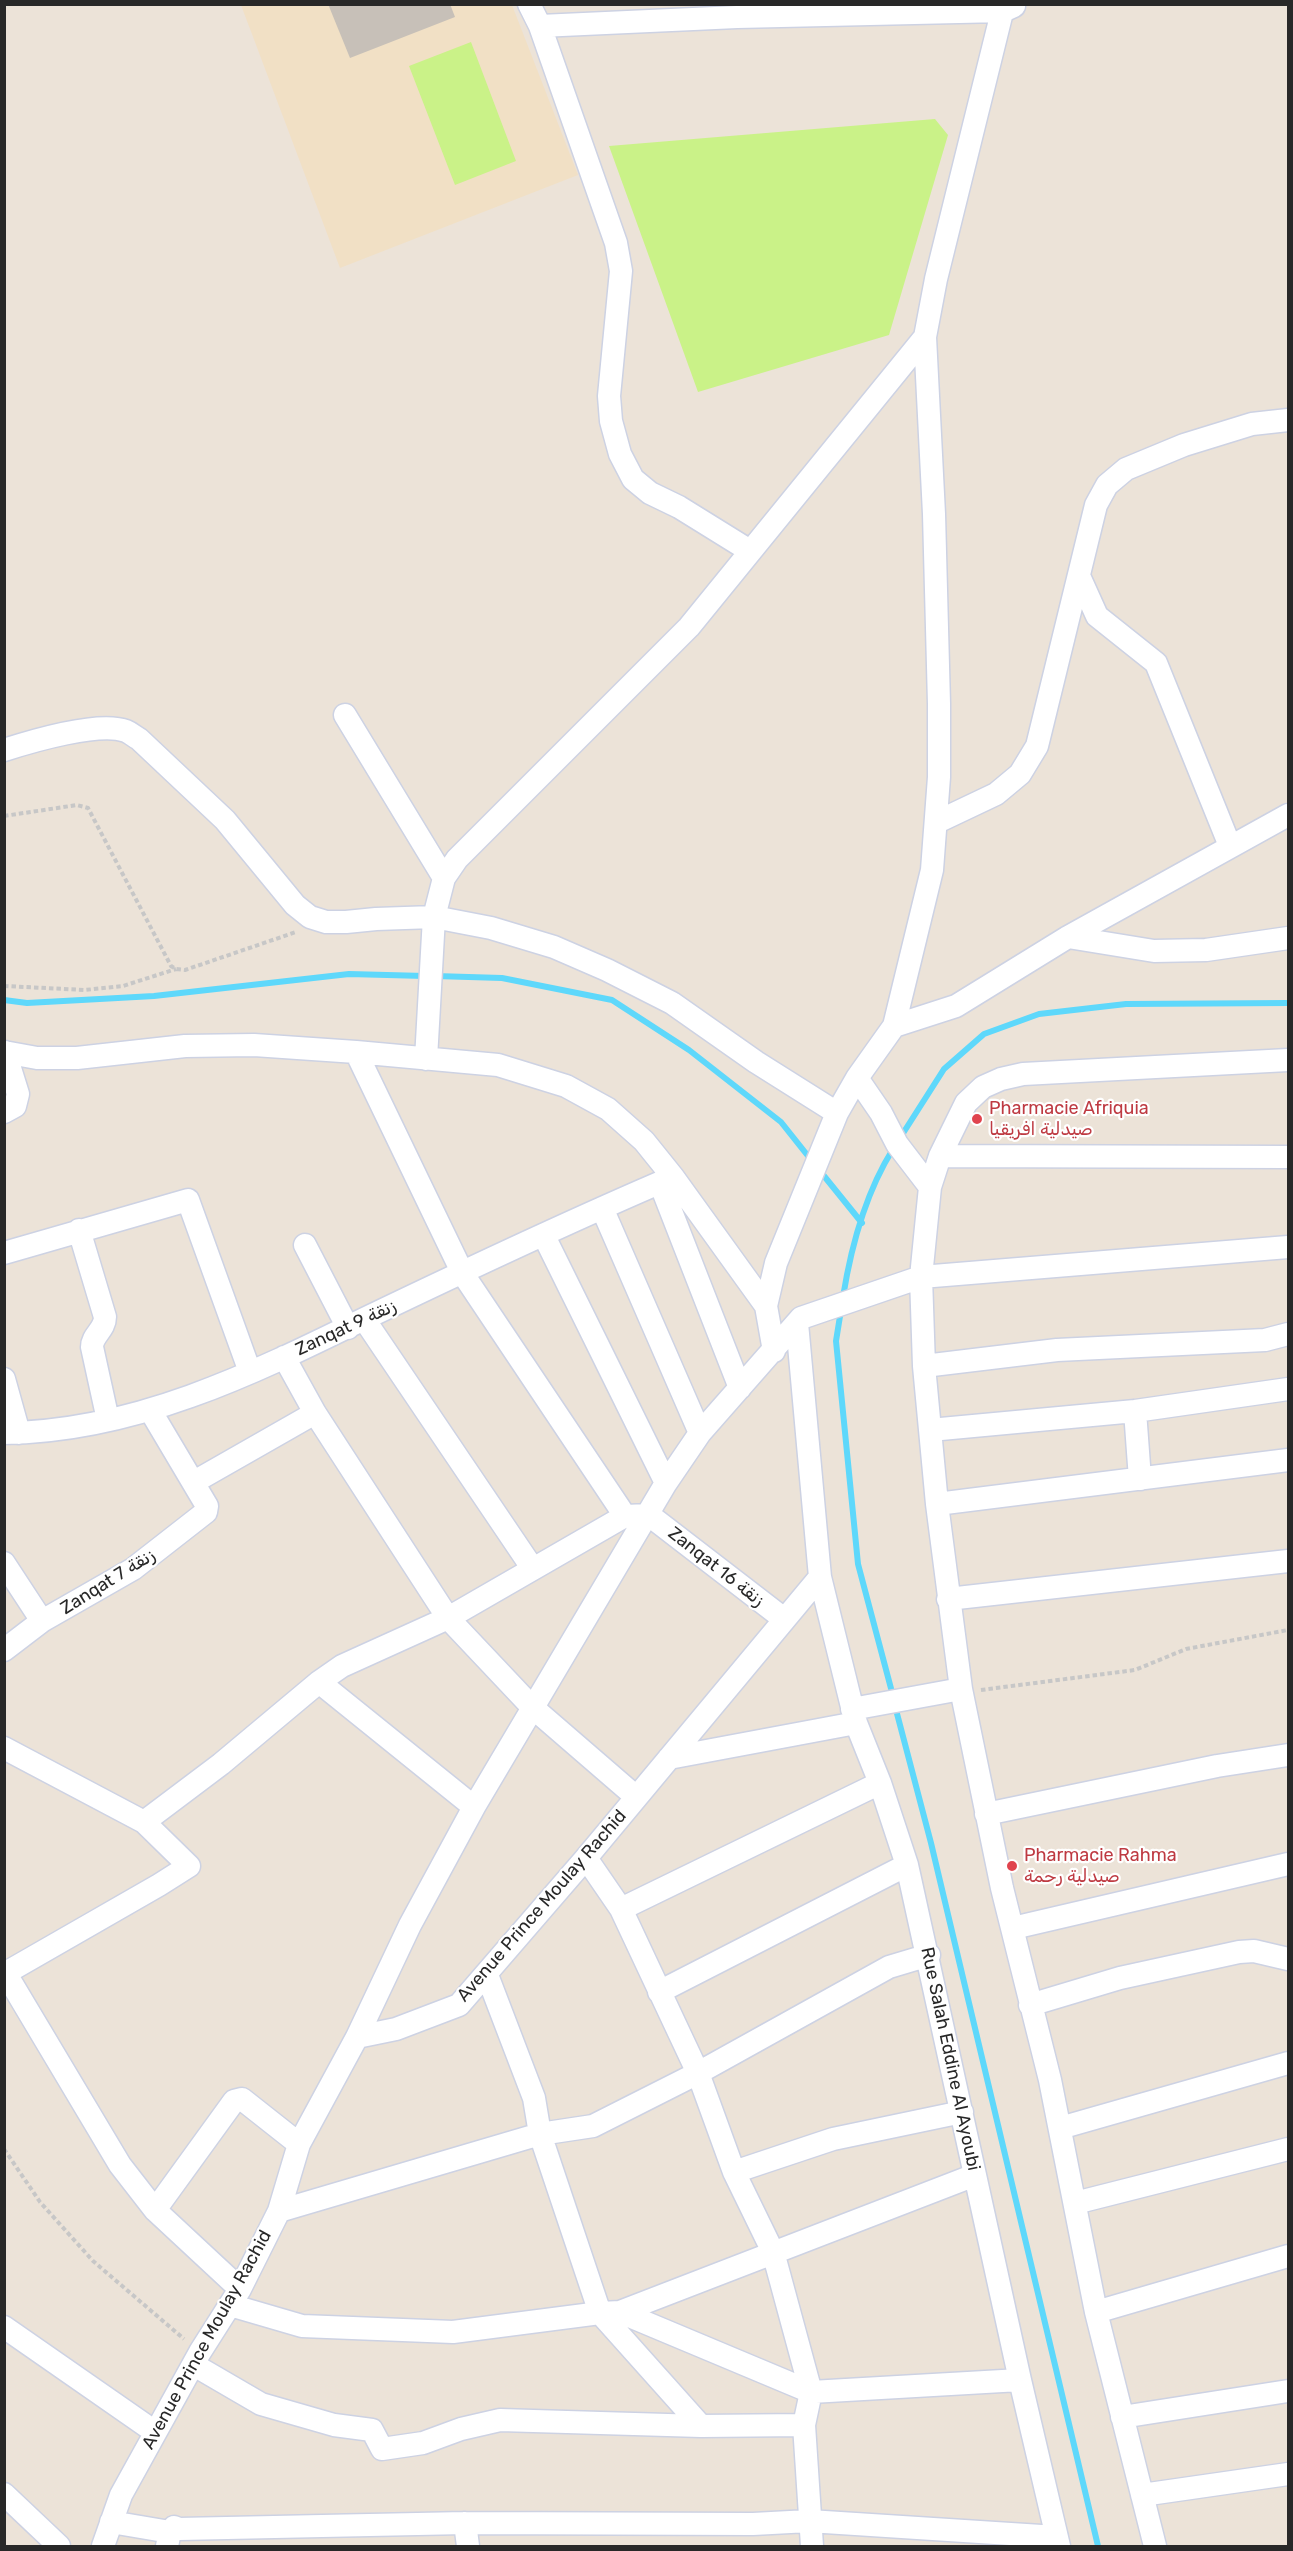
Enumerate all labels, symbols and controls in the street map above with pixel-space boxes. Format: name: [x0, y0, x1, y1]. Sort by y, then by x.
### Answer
place label: Pharmacie Afriquia صيدلية افريقيا: [989, 1098, 1149, 1140]
marker: Pharmacie Afriquia صيدلية افريقيا: [970, 1112, 984, 1126]
street label: Zanqat 9 زنقة: [292, 1295, 400, 1361]
street label: Zanqat 16 زنقة: [663, 1523, 769, 1611]
street label: Zanqat 7 زنقة: [57, 1544, 159, 1620]
street label: Avenue Prince Moulay Rachid: [453, 1806, 631, 2006]
place label: Pharmacie Rahma صيدلية رحمة: [1024, 1845, 1177, 1888]
marker: Pharmacie Rahma صيدلية رحمة: [1005, 1859, 1019, 1873]
street label: Rue Salah Eddine Al Ayoubi: [916, 1945, 984, 2173]
street label: Avenue Prince Moulay Rachid: [138, 2227, 276, 2453]

